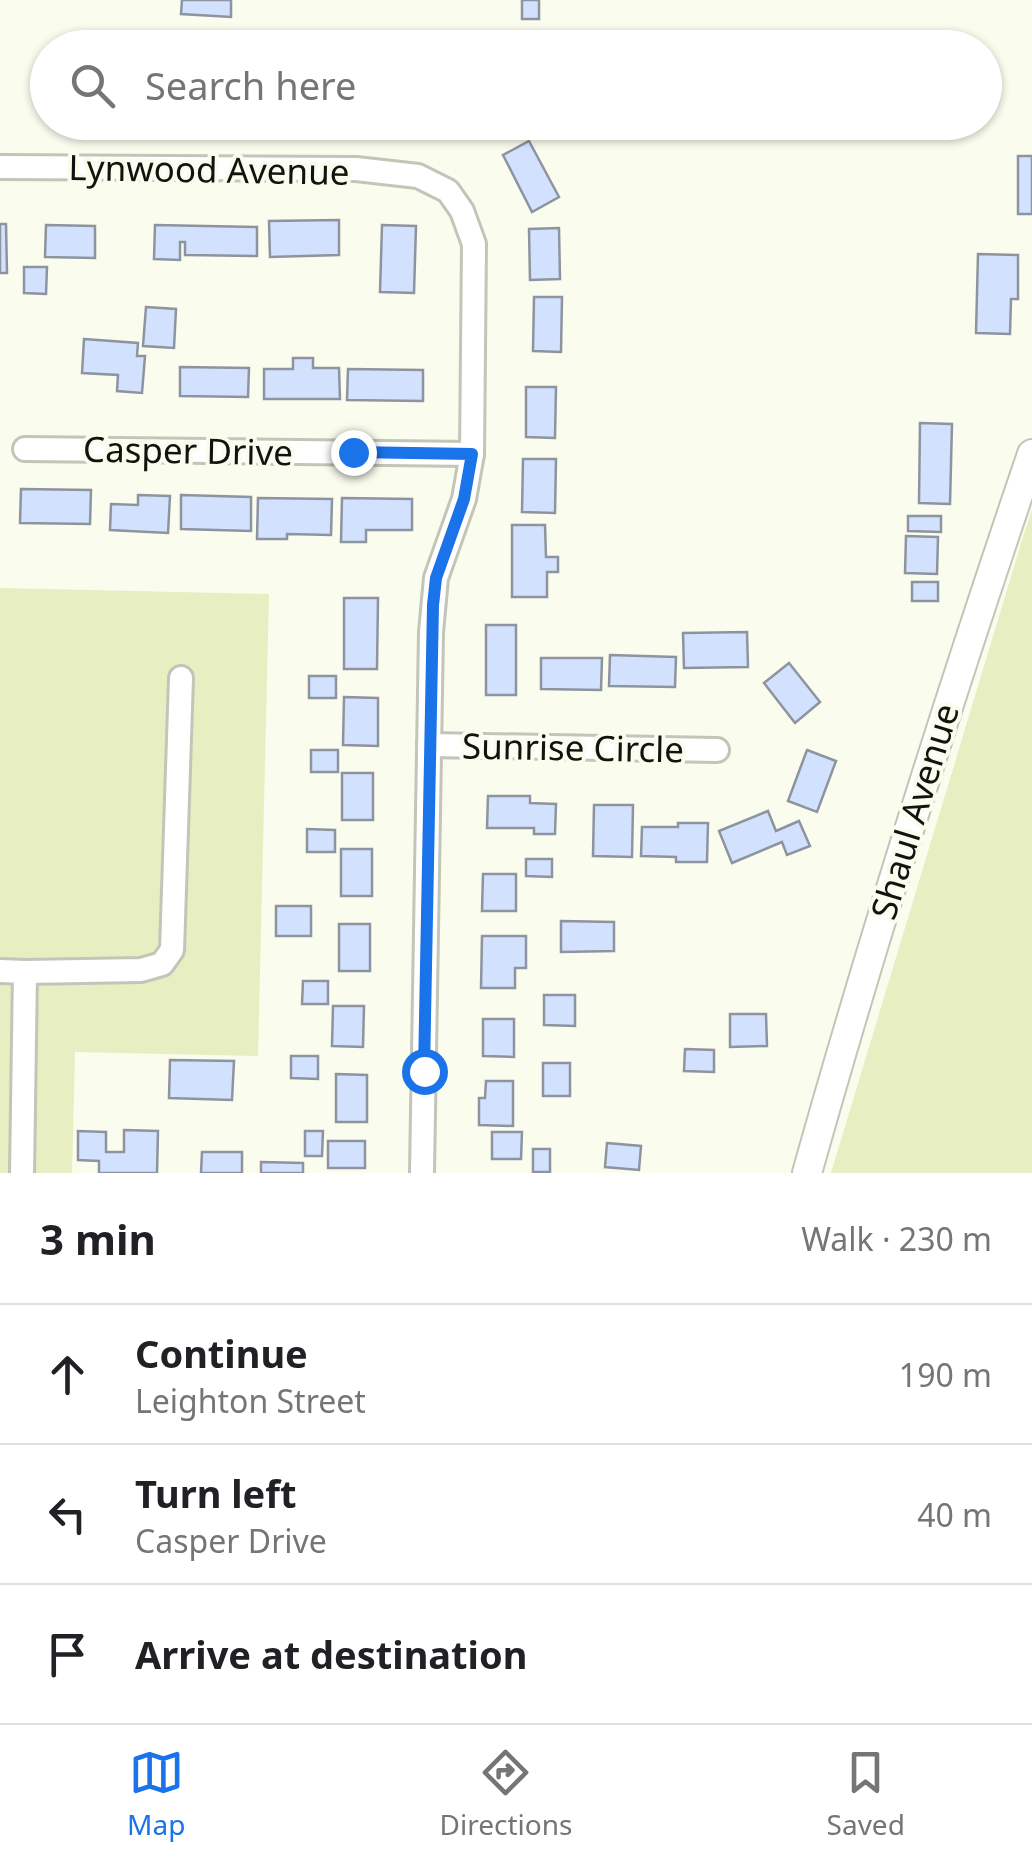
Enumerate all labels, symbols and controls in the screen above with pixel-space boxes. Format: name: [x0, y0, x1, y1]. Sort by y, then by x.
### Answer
search box: [30, 30, 1002, 140]
icon: search: [65, 58, 120, 113]
text: Search here: [145, 59, 356, 111]
street label: Lynwood Avenue: [68, 143, 350, 195]
street label: Casper Drive: [83, 425, 293, 475]
route end: [331, 430, 377, 476]
street label: Shaul Avenue: [859, 697, 969, 925]
street label: Sunrise Circle: [462, 722, 684, 772]
route start: [402, 1049, 448, 1095]
text: 3 min: [40, 1210, 156, 1267]
text: Walk · 230 m: [801, 1217, 992, 1260]
text: Continue: [135, 1327, 308, 1379]
icon: ahead: [40, 1347, 95, 1402]
text: 190 m: [899, 1353, 992, 1396]
text: Leighton Street: [135, 1379, 366, 1422]
text: Turn left: [135, 1467, 297, 1519]
icon: left: [40, 1487, 95, 1542]
text: 40 m: [917, 1493, 992, 1536]
text: Casper Drive: [135, 1519, 327, 1562]
icon: arrive: [40, 1627, 95, 1682]
text: Arrive at destination: [135, 1628, 527, 1680]
tab: Map: [127, 1745, 185, 1843]
tab: Directions: [440, 1745, 572, 1843]
tab: Saved: [827, 1745, 905, 1843]

